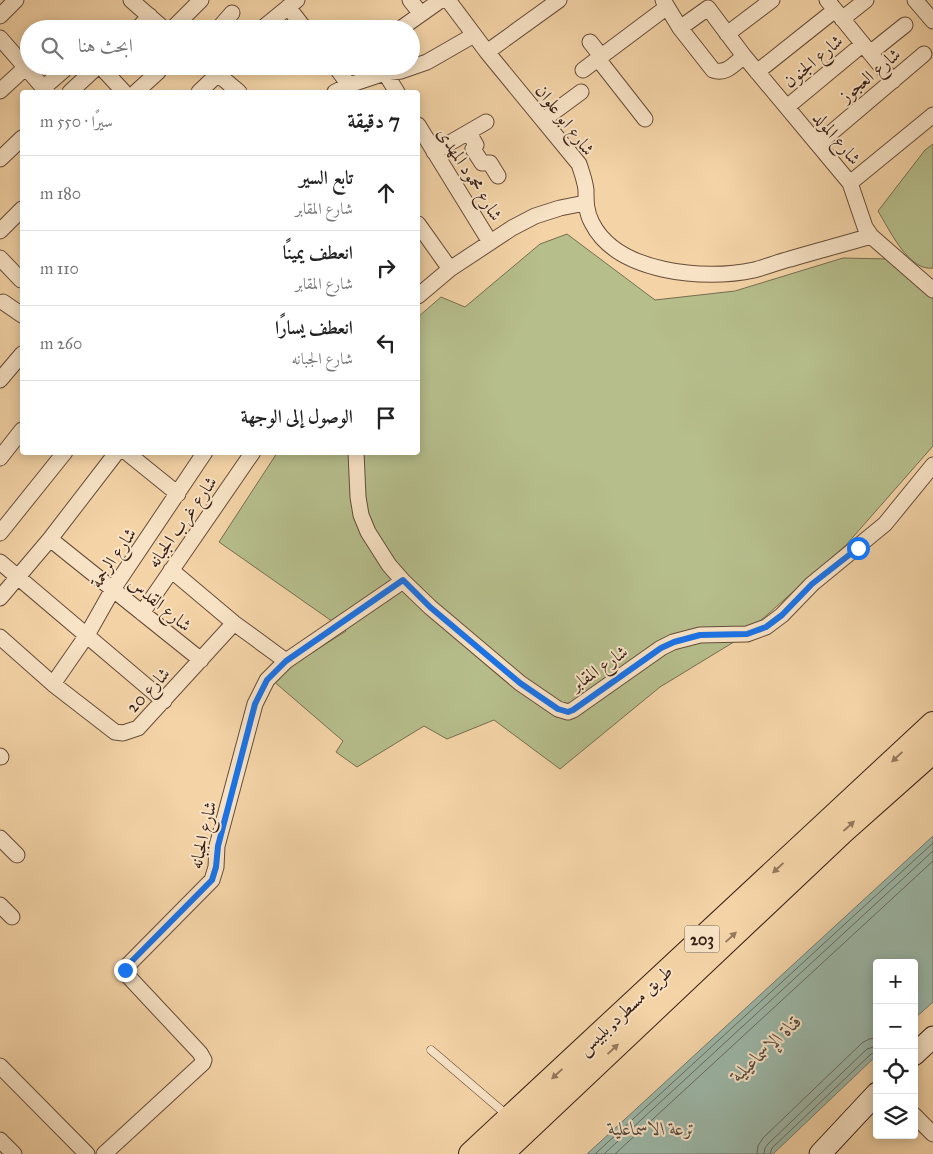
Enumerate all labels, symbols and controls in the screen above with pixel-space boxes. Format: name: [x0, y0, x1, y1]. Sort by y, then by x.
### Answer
search box: [20, 20, 420, 75]
street label: شارع الجنون: [779, 30, 850, 95]
icon: search: [38, 34, 66, 62]
text: ابحث هنا: [78, 34, 133, 57]
street label: شارع العجوز: [833, 43, 908, 111]
street label: شارع ابو علوان: [527, 80, 600, 162]
street label: شارع المولد: [805, 107, 866, 172]
text: 7 دقيقة: [348, 108, 400, 134]
text: سيرًا · 550 m: [40, 112, 113, 131]
street label: شارع محمود المهدى: [429, 123, 507, 227]
text: تابع السير: [299, 166, 353, 189]
icon: ahead: [372, 179, 400, 207]
text: 180 m: [40, 184, 81, 203]
text: شارع المقابر: [295, 199, 353, 218]
text: انعطف يمينًا: [283, 241, 353, 264]
icon: right: [372, 254, 400, 282]
text: 110 m: [40, 259, 79, 278]
text: شارع المقابر: [295, 274, 353, 293]
text: انعطف يسارًا: [275, 316, 353, 339]
icon: left: [372, 329, 400, 357]
text: 260 m: [40, 334, 82, 353]
text: شارع الجبانه: [292, 349, 353, 368]
icon: arrive: [372, 404, 400, 432]
text: الوصول إلى الوجهة: [241, 405, 353, 428]
street label: شارع غرب الجبانه: [142, 472, 225, 574]
street label: شارع الرحمة: [85, 524, 144, 595]
route start: [847, 537, 870, 560]
street label: شارع القدس: [121, 572, 196, 639]
street label: شارع المقابر: [564, 640, 634, 700]
street label: شارع 20: [121, 663, 178, 720]
one-way arrow: [891, 751, 903, 763]
street label: شارع الجبانه: [185, 799, 225, 872]
one-way arrow: [843, 820, 855, 832]
one-way arrow: [772, 862, 784, 874]
road number: 203: [684, 926, 720, 952]
one-way arrow: [725, 931, 737, 943]
route end: [114, 959, 137, 982]
map controls: [873, 959, 918, 1139]
button: +: [873, 959, 918, 1004]
street label: طريق مسطرد, بلبيس: [573, 960, 678, 1060]
button: −: [873, 1004, 918, 1049]
water label: قناة الإسماعيلية: [724, 1009, 808, 1090]
one-way arrow: [606, 1043, 618, 1055]
button: locate: [873, 1049, 918, 1094]
one-way arrow: [551, 1068, 563, 1080]
button: layers: [873, 1094, 918, 1139]
water label: ترعة الاسماعلية: [606, 1117, 696, 1140]

